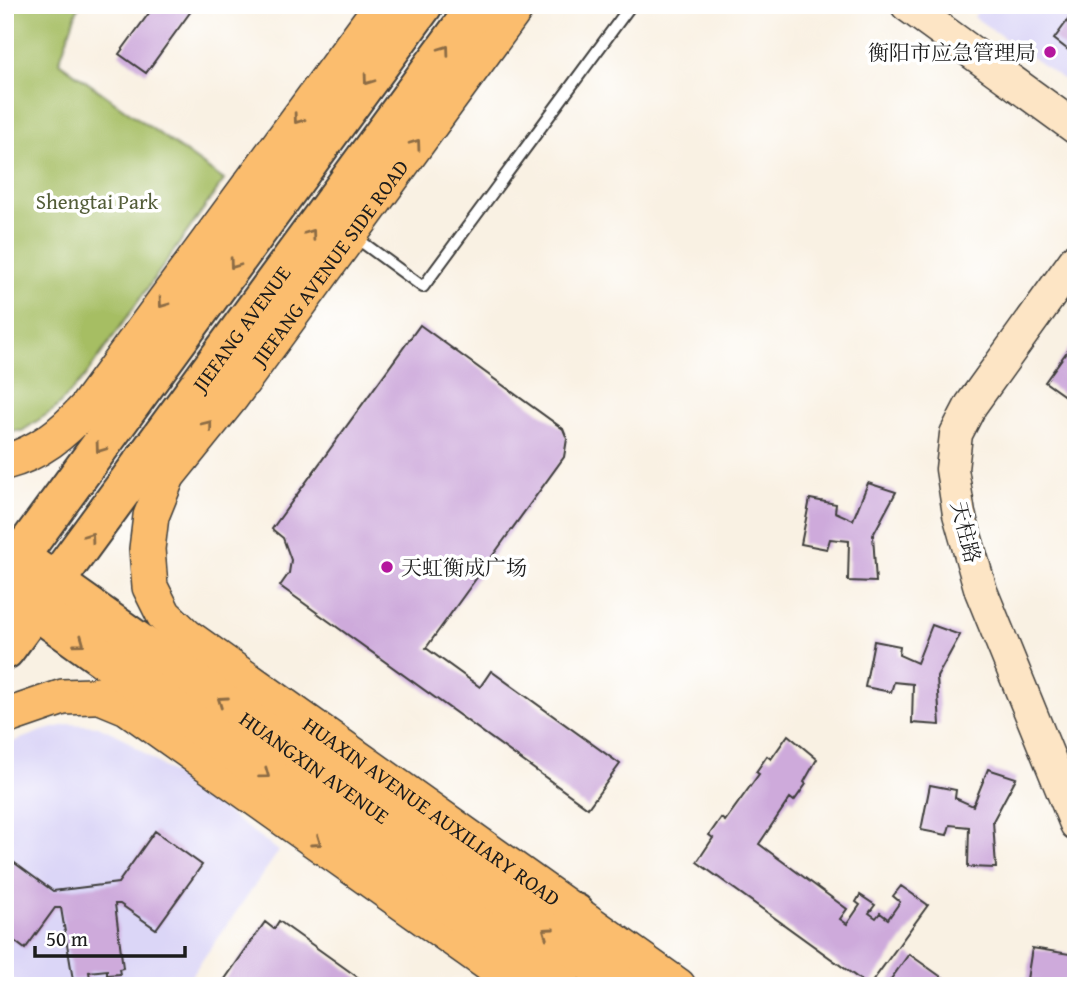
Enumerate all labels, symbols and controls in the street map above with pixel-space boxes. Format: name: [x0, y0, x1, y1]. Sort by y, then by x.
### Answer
place label: 衡阳市应急管理局: [868, 37, 1036, 68]
marker: 衡阳市应急管理局: [1042, 44, 1058, 60]
one-way arrow: [437, 45, 449, 58]
one-way arrow: [364, 72, 376, 85]
one-way arrow: [294, 112, 306, 124]
one-way arrow: [408, 139, 420, 152]
street label: JIEFANG AVENUE SIDE ROAD: [242, 153, 416, 374]
park label: Shengtai Park: [36, 186, 159, 217]
one-way arrow: [303, 230, 315, 242]
one-way arrow: [230, 256, 242, 269]
street label: JIEFANG AVENUE: [182, 258, 298, 400]
one-way arrow: [159, 295, 171, 308]
one-way arrow: [200, 421, 213, 433]
one-way arrow: [96, 440, 108, 453]
street label: 天柱路: [943, 498, 989, 566]
one-way arrow: [82, 532, 95, 545]
place label: 天虹衡成广场: [401, 552, 527, 583]
marker: 天虹衡成广场: [379, 559, 395, 575]
one-way arrow: [72, 634, 85, 646]
one-way arrow: [217, 697, 230, 709]
street label: HUANGXIN AVENUE: [234, 703, 396, 831]
street label: HUAXIN AVENUE AUXILIARY ROAD: [297, 709, 567, 913]
one-way arrow: [257, 766, 270, 779]
one-way arrow: [309, 834, 322, 846]
scale bar: [35, 914, 186, 958]
text: 50 m: [46, 923, 88, 954]
one-way arrow: [542, 928, 555, 940]

